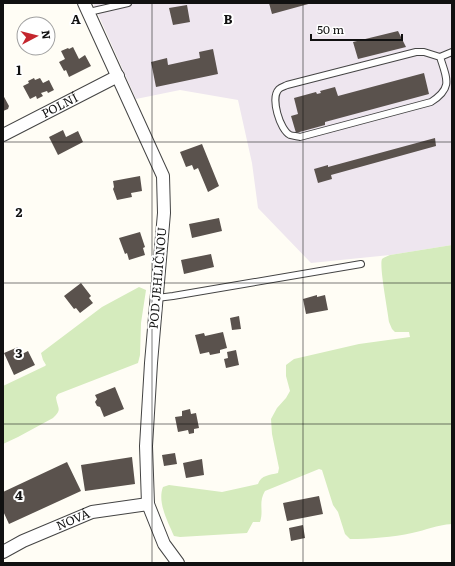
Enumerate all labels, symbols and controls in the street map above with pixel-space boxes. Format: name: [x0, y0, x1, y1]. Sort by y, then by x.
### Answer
text: A: [71, 9, 81, 28]
text: B: [224, 9, 233, 28]
north arrow: [16, 16, 56, 56]
scale bar: [311, 16, 402, 42]
text: 50 m: [317, 20, 344, 38]
text: N: [38, 29, 55, 40]
text: 1: [16, 60, 22, 79]
street label: POLNÍ: [38, 88, 81, 122]
text: 2: [16, 202, 23, 221]
street label: POD JEHLIČNOU: [144, 226, 170, 330]
text: 3: [15, 343, 23, 362]
text: 4: [15, 485, 23, 504]
street label: NOVÁ: [53, 504, 92, 534]

